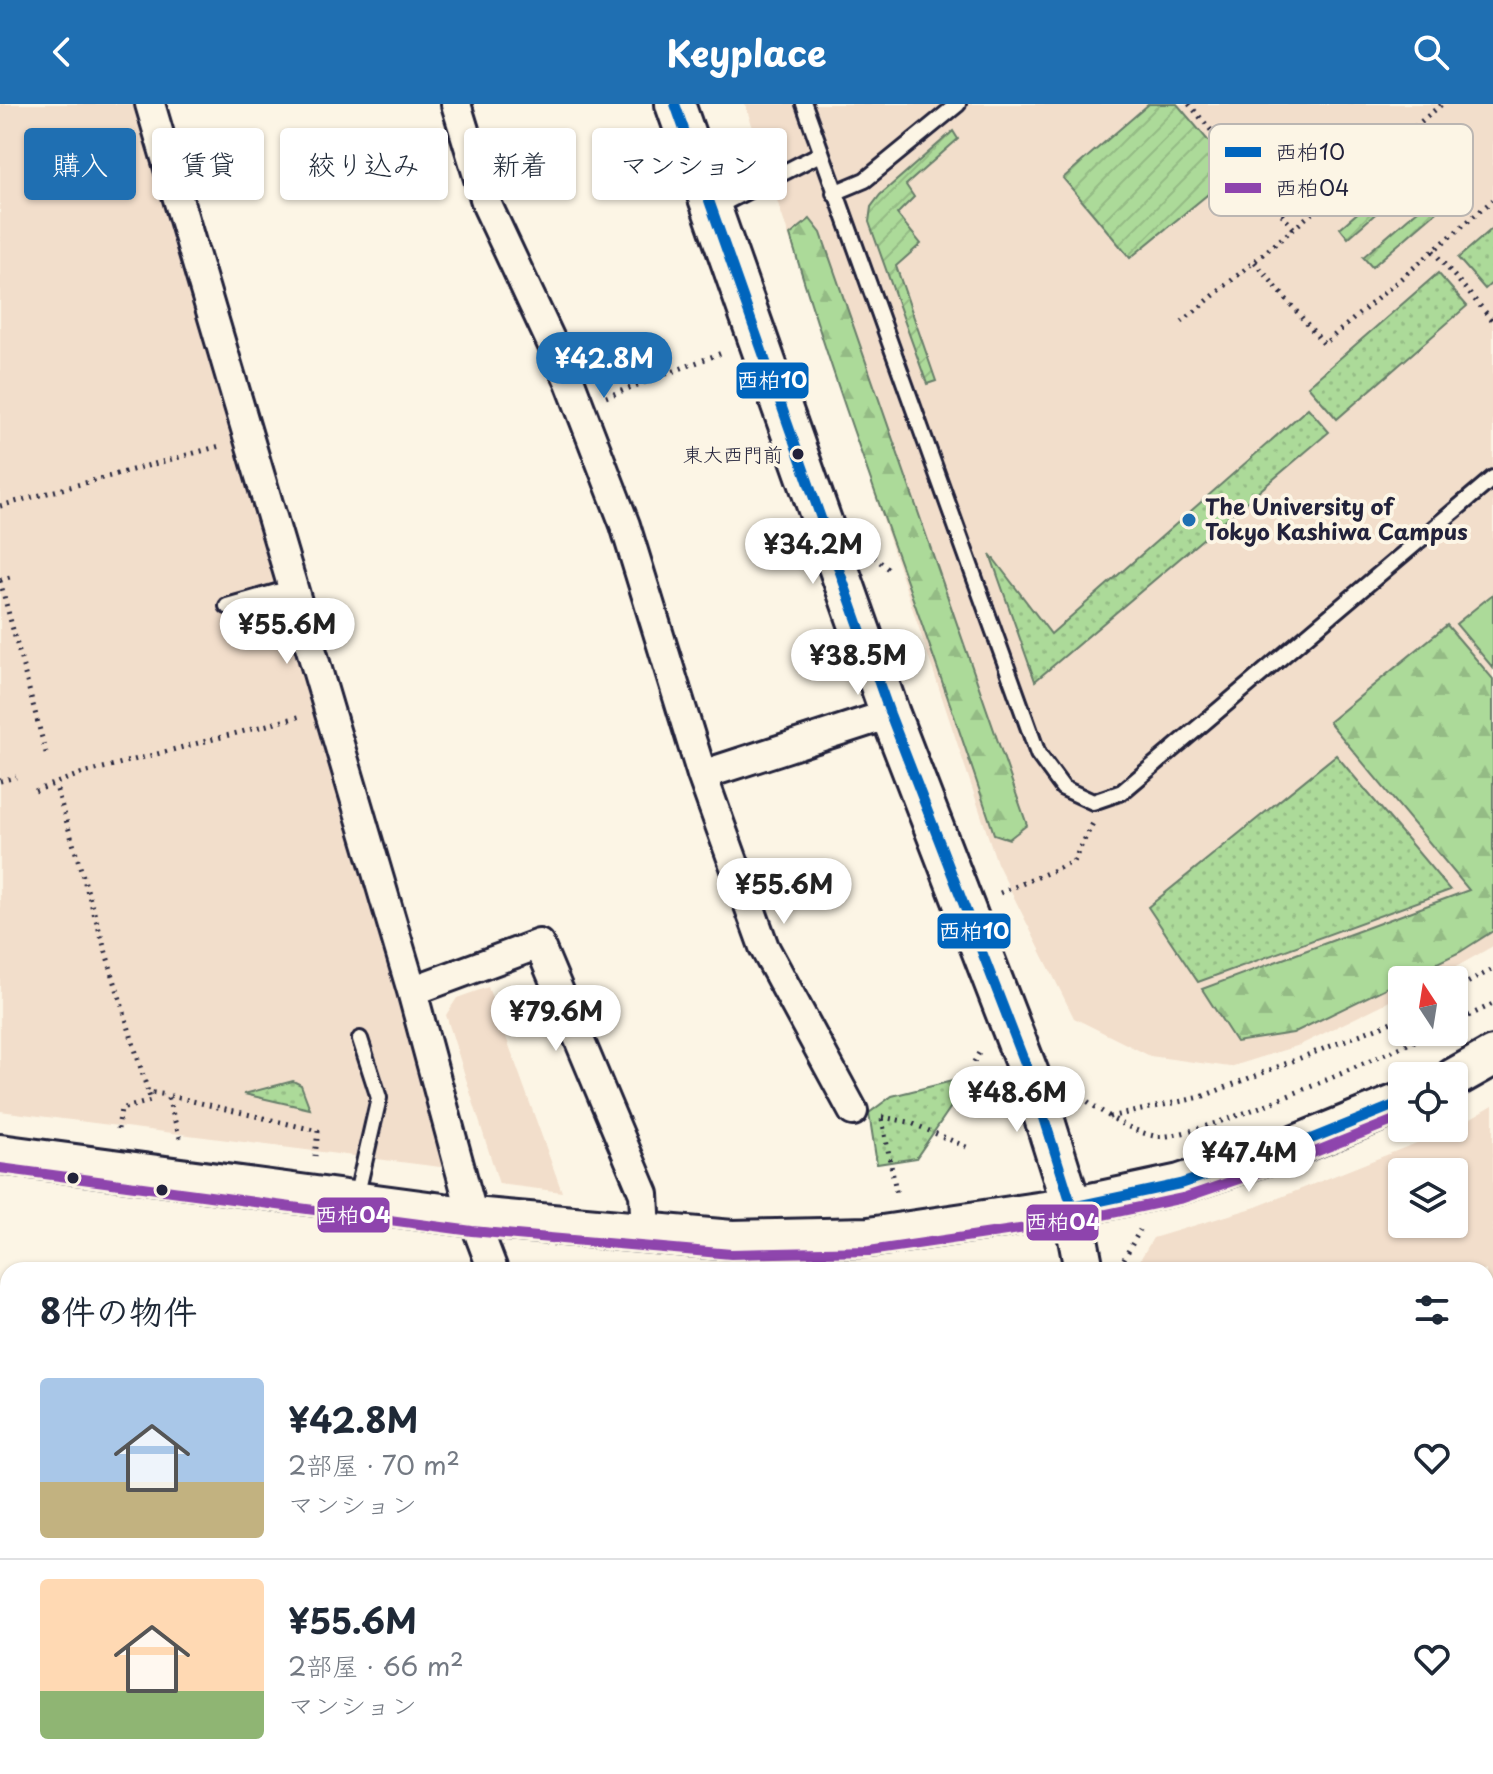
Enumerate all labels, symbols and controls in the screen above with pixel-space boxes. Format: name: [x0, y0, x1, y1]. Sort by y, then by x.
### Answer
text: Keyplace: [666, 25, 827, 79]
icon: back: [40, 30, 84, 74]
icon: search: [1409, 30, 1453, 74]
legend: [1209, 124, 1473, 216]
chip: 購入: [24, 128, 136, 200]
chip: 賃貸: [152, 128, 264, 200]
chip: 絞り込み: [280, 128, 448, 200]
chip: 新着: [464, 128, 576, 200]
chip: マンション: [592, 128, 787, 200]
text: 西柏10: [1275, 134, 1345, 167]
text: 西柏04: [1275, 170, 1350, 203]
pin: ¥42.8M: [539, 332, 669, 400]
text: ¥42.8M: [554, 338, 654, 377]
line badge: 西柏10: [735, 361, 810, 400]
text: 西柏10: [737, 362, 807, 395]
place label: 東大西門前: [683, 439, 783, 469]
marker: 東大西門前: [790, 446, 806, 462]
place label: The University of Tokyo Kashiwa Campus: [1205, 489, 1468, 547]
marker: The University of Tokyo Kashiwa Campus: [1180, 511, 1198, 529]
pin: ¥34.2M: [748, 518, 878, 586]
text: ¥34.2M: [763, 524, 863, 563]
pin: ¥55.6M: [222, 598, 352, 666]
text: ¥55.6M: [238, 604, 336, 643]
pin: ¥38.5M: [793, 629, 923, 697]
text: ¥38.5M: [809, 635, 907, 674]
pin: ¥55.6M: [719, 858, 849, 926]
text: ¥55.6M: [735, 864, 833, 903]
line badge: 西柏10: [936, 912, 1012, 950]
text: 西柏10: [939, 913, 1009, 946]
north arrow: [1388, 966, 1468, 1046]
map controls: [1388, 966, 1468, 1238]
pin: ¥79.6M: [491, 985, 621, 1053]
text: ¥79.6M: [509, 991, 603, 1030]
button: locate: [1388, 1062, 1468, 1142]
pin: ¥48.6M: [952, 1066, 1082, 1134]
text: ¥48.6M: [967, 1072, 1067, 1111]
pin: ¥47.4M: [1184, 1126, 1314, 1194]
text: ¥47.4M: [1201, 1132, 1297, 1171]
button: layers: [1388, 1158, 1468, 1238]
unlabelled marker: [65, 1170, 81, 1186]
unlabelled marker: [154, 1182, 170, 1198]
line badge: 西柏04: [316, 1196, 391, 1234]
text: 西柏04: [315, 1197, 391, 1230]
line badge: 西柏04: [1025, 1203, 1100, 1242]
text: 西柏04: [1025, 1204, 1101, 1237]
text: 8件の物件: [40, 1284, 197, 1336]
icon: filters: [1410, 1288, 1454, 1332]
text: ¥42.8M: [288, 1393, 418, 1445]
icon: home: [104, 1410, 200, 1506]
icon: heart: [1410, 1436, 1454, 1480]
text: 2部屋 · 70 m²: [288, 1445, 460, 1484]
text: マンション: [288, 1484, 417, 1523]
text: ¥55.6M: [288, 1594, 417, 1646]
icon: home: [104, 1611, 200, 1707]
icon: heart: [1410, 1637, 1454, 1681]
text: 2部屋 · 66 m²: [288, 1646, 464, 1685]
text: マンション: [288, 1685, 417, 1724]

